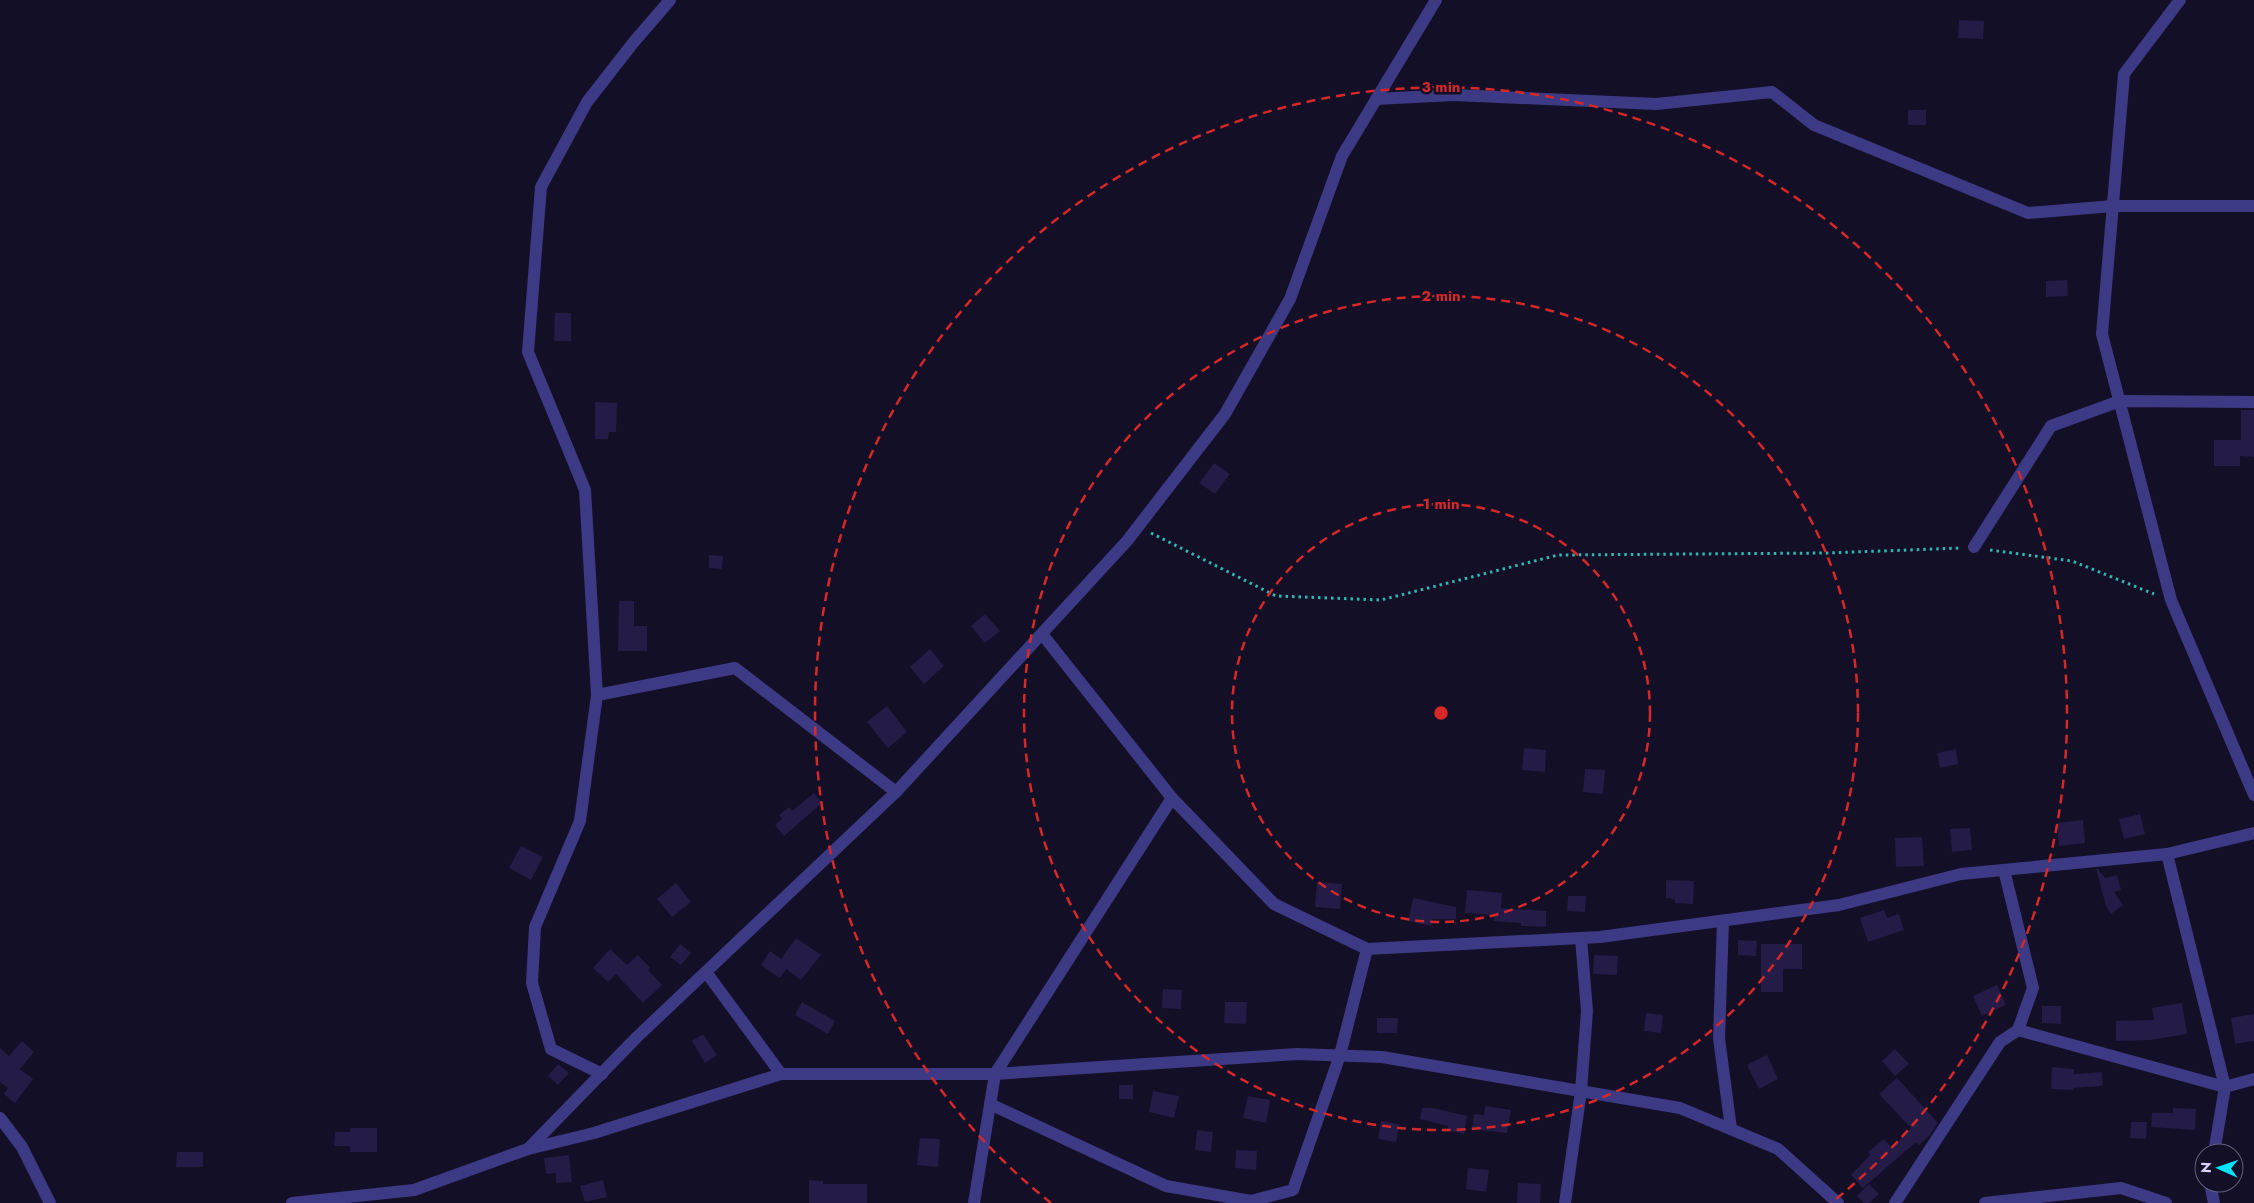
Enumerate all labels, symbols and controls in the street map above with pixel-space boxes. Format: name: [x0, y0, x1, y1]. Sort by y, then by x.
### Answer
text: 3 min: [1422, 76, 1460, 98]
text: 2 min: [1421, 285, 1461, 307]
text: 1 min: [1422, 493, 1460, 515]
centre of rings: [1432, 704, 1450, 722]
north arrow: [2194, 1143, 2244, 1193]
text: N: [2196, 1162, 2216, 1173]

